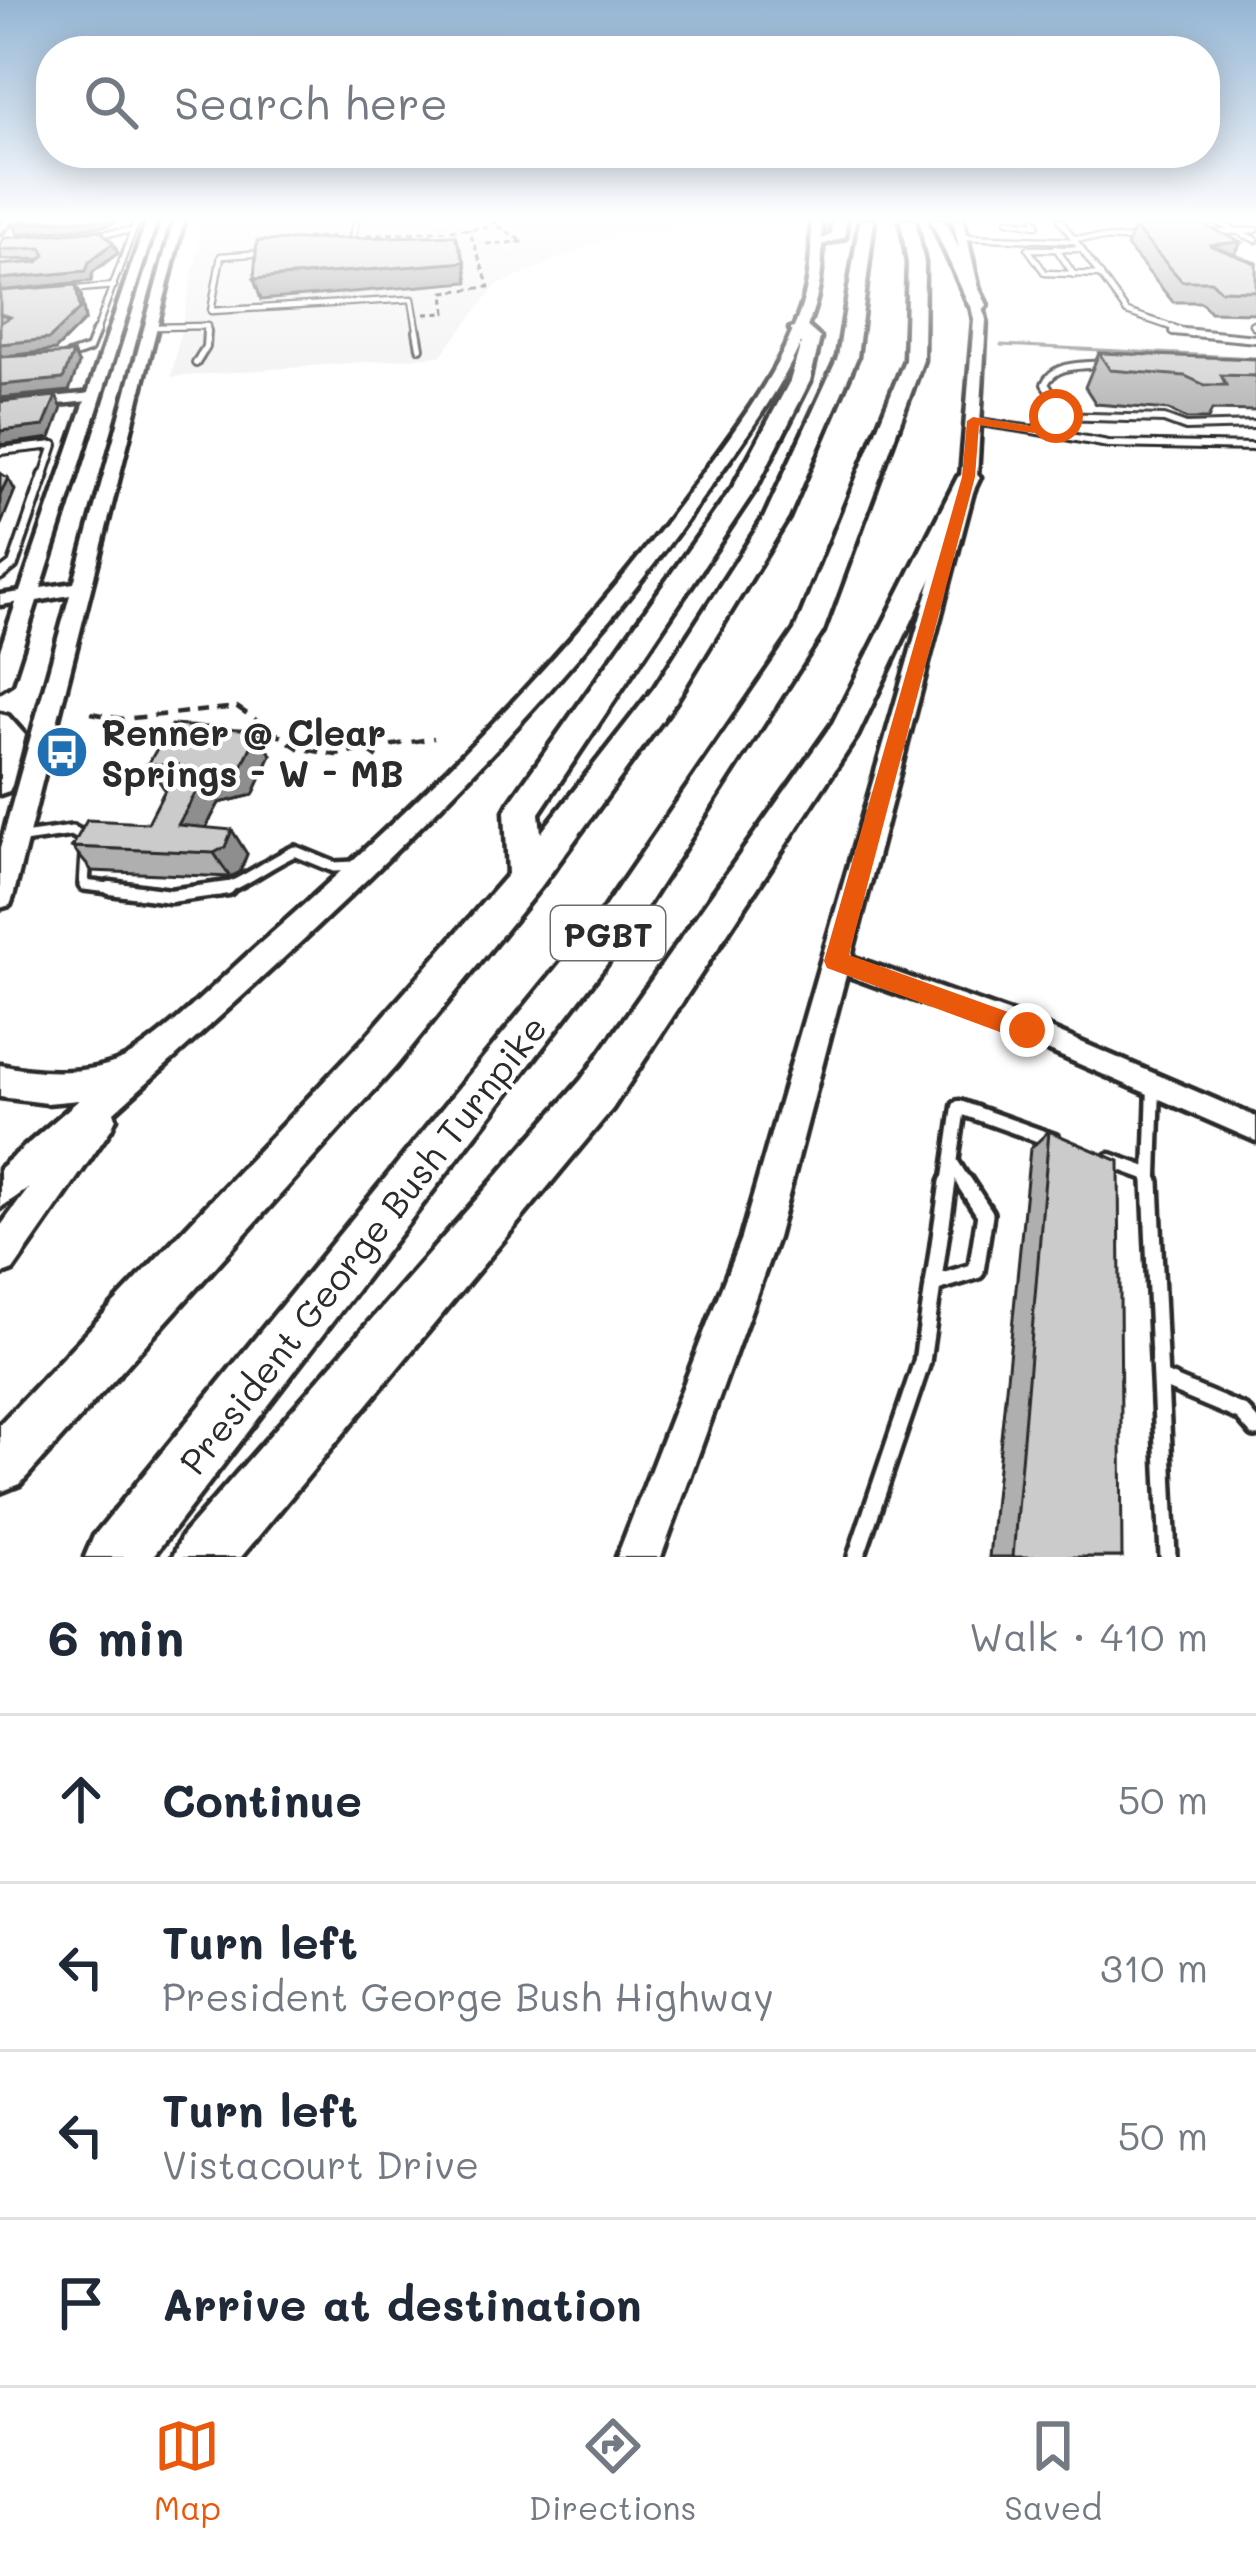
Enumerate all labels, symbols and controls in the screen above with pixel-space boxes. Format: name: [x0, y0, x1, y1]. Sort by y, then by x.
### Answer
search box: [36, 36, 1220, 168]
icon: search: [78, 69, 144, 135]
text: Search here: [174, 73, 448, 131]
route start: [1029, 389, 1083, 443]
place label: Renner @ Clear Springs - W - MB: [101, 708, 404, 796]
bus stop icon: Renner @ Clear Springs - W - MB: [34, 724, 90, 780]
road number: PGBT: [551, 906, 665, 960]
route end: [1000, 1003, 1054, 1057]
street label: President George Bush Turnpike: [168, 1005, 556, 1483]
text: 6 min: [48, 1602, 184, 1669]
text: Walk · 410 m: [969, 1610, 1208, 1661]
icon: ahead: [48, 1766, 114, 1832]
text: Continue: [162, 1770, 362, 1828]
text: 50 m: [1118, 1773, 1208, 1824]
text: Turn left: [162, 1912, 358, 1970]
icon: left: [48, 1934, 114, 2000]
text: 310 m: [1100, 1941, 1208, 1992]
text: President George Bush Highway: [162, 1970, 774, 2021]
text: Turn left: [162, 2080, 358, 2138]
icon: left: [48, 2102, 114, 2168]
text: 50 m: [1118, 2109, 1208, 2160]
text: Vistacourt Drive: [162, 2138, 479, 2189]
icon: arrive: [48, 2270, 114, 2336]
text: Arrive at destination: [162, 2274, 642, 2332]
tab: Map: [154, 2413, 221, 2528]
tab: Directions: [529, 2413, 696, 2528]
tab: Saved: [1004, 2413, 1102, 2528]

